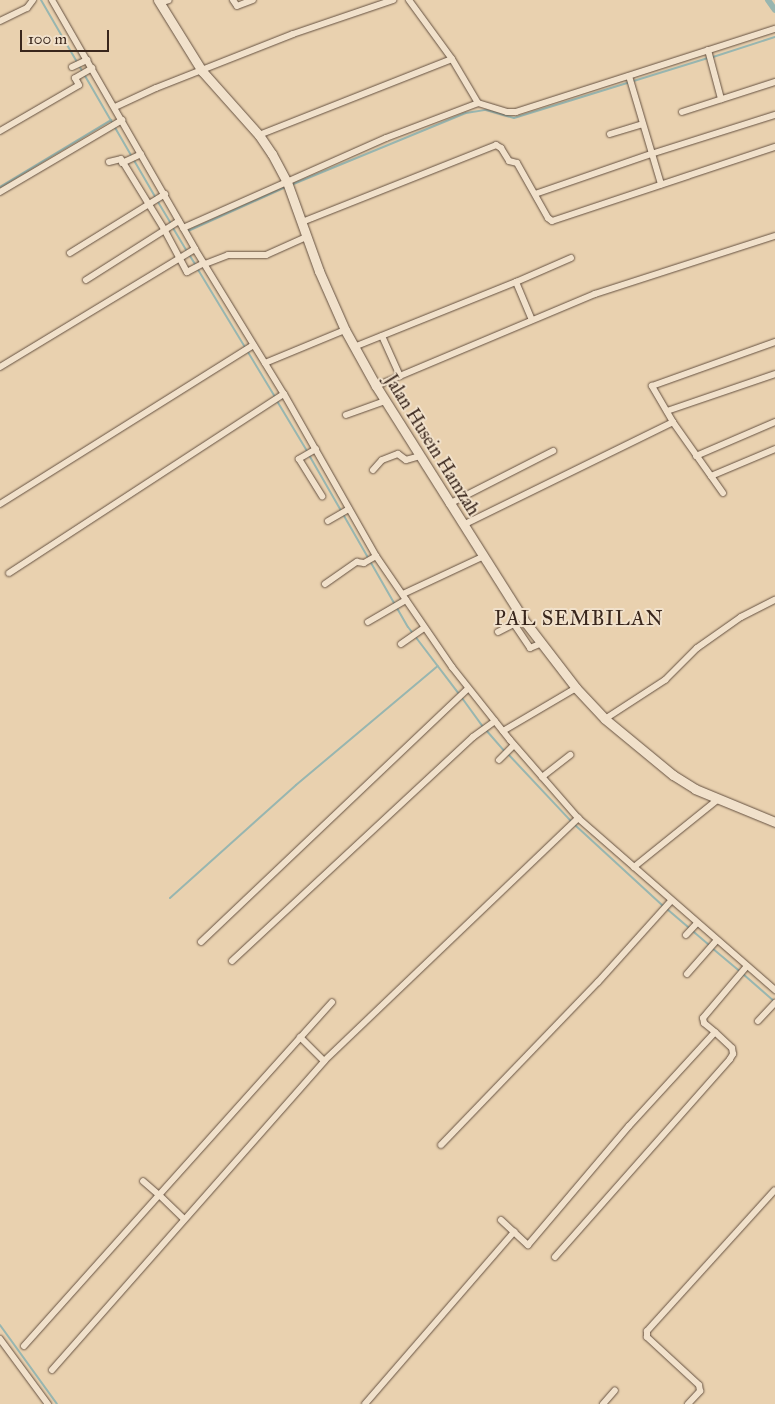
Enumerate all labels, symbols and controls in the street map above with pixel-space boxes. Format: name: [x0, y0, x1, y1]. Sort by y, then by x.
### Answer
scale bar: [22, 20, 111, 52]
text: 100 m: [28, 30, 67, 48]
street label: Jalan Husein Hamzah: [380, 370, 484, 520]
district label: PAL SEMBILAN: [493, 606, 665, 630]

